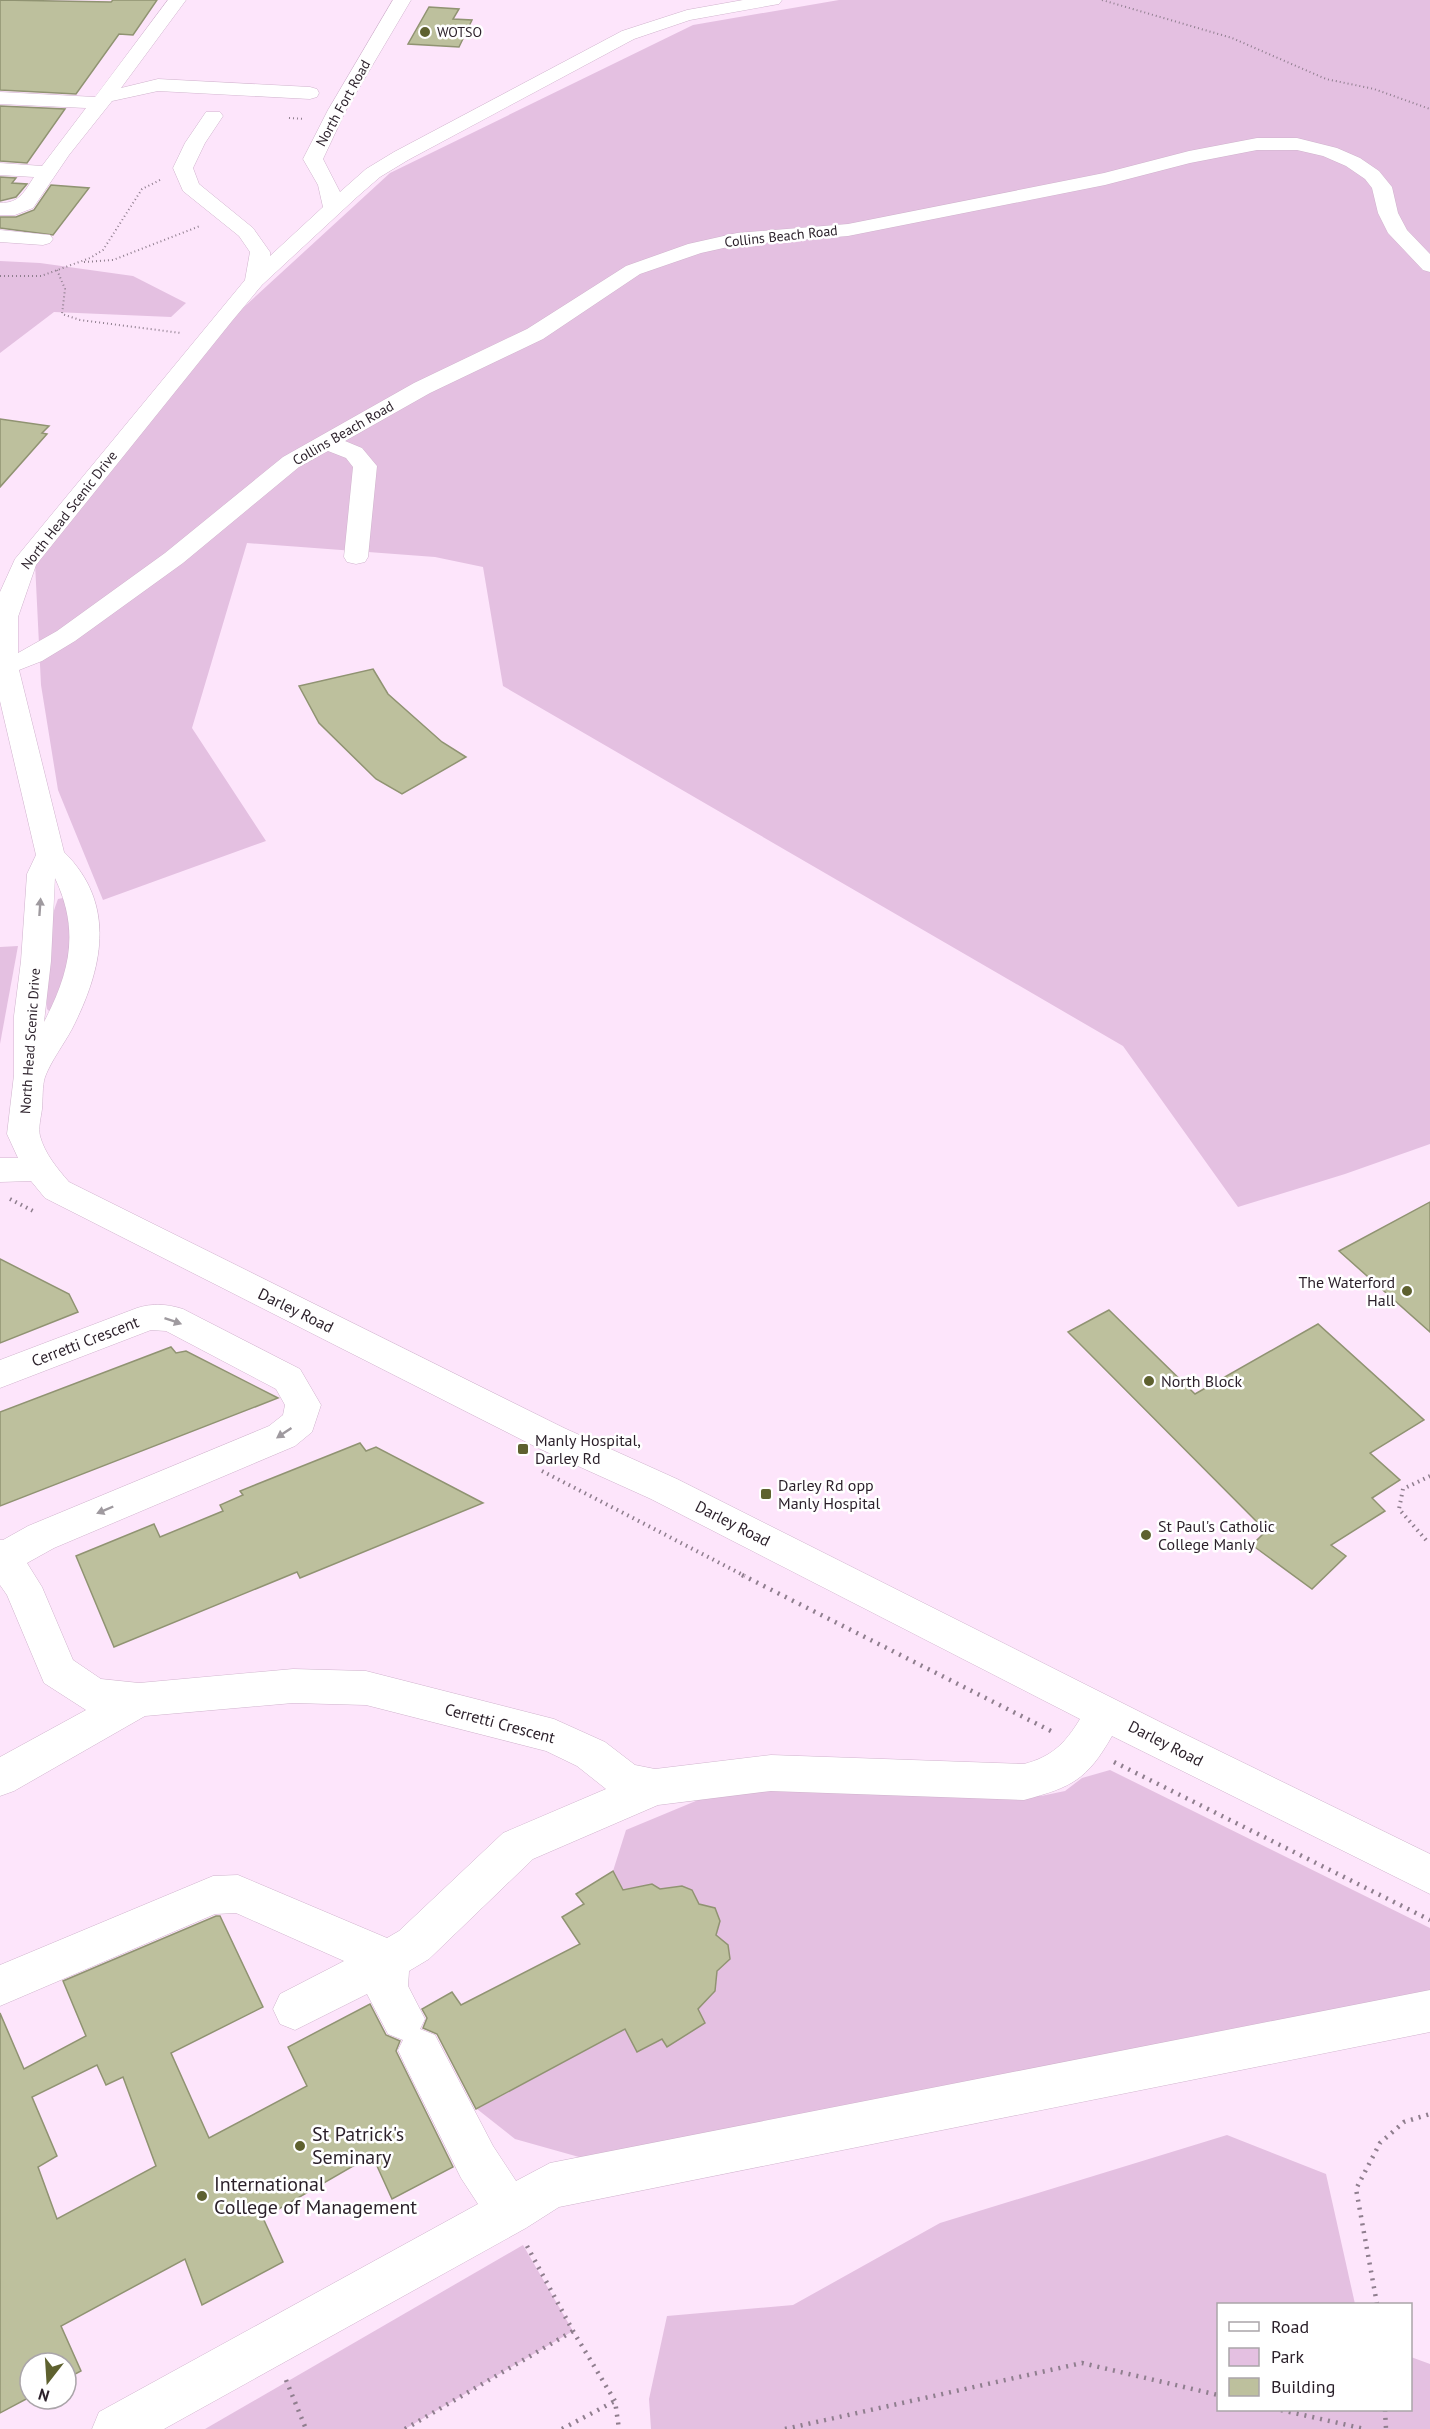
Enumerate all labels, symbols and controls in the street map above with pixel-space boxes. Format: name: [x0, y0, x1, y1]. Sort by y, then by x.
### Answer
place label: WOTSO: [437, 23, 482, 41]
marker: WOTSO: [418, 25, 432, 39]
street label: North Fort Road: [312, 57, 374, 149]
street label: Collins Beach Road: [723, 221, 839, 251]
street label: Collins Beach Road: [289, 397, 397, 469]
street label: North Head Scenic Drive: [17, 447, 121, 573]
one-way arrow: [36, 898, 45, 917]
street label: North Head Scenic Drive: [16, 968, 44, 1114]
place label: The Waterford Hall: [1298, 1272, 1395, 1310]
street label: Darley Road: [255, 1283, 337, 1337]
marker: The Waterford Hall: [1400, 1284, 1414, 1298]
street label: Cerretti Crescent: [28, 1311, 142, 1371]
one-way arrow: [165, 1317, 183, 1327]
place label: North Block: [1161, 1371, 1243, 1391]
marker: North Block: [1142, 1374, 1156, 1388]
one-way arrow: [276, 1427, 292, 1439]
place label: Manly Hospital, Darley Rd: [535, 1430, 641, 1468]
marker: Manly Hospital, Darley Rd: [516, 1442, 530, 1456]
place label: Darley Rd opp Manly Hospital: [778, 1475, 881, 1513]
marker: Darley Rd opp Manly Hospital: [759, 1487, 773, 1501]
street label: Darley Road: [692, 1496, 774, 1550]
one-way arrow: [95, 1505, 113, 1515]
place label: St Paul's Catholic College Manly: [1158, 1516, 1275, 1554]
marker: St Paul's Catholic College Manly: [1139, 1528, 1153, 1542]
street label: Cerretti Crescent: [443, 1699, 558, 1747]
street label: Darley Road: [1125, 1716, 1207, 1770]
place label: St Patrick's Seminary: [312, 2121, 404, 2170]
marker: St Patrick's Seminary: [293, 2139, 307, 2153]
place label: International College of Management: [214, 2171, 417, 2220]
marker: International College of Management: [195, 2189, 209, 2203]
legend: [1217, 2303, 1412, 2411]
text: Road: [1271, 2315, 1309, 2338]
text: Park: [1271, 2345, 1304, 2368]
north arrow: [18, 2351, 78, 2411]
text: Building: [1271, 2375, 1335, 2398]
text: N: [36, 2384, 52, 2406]

